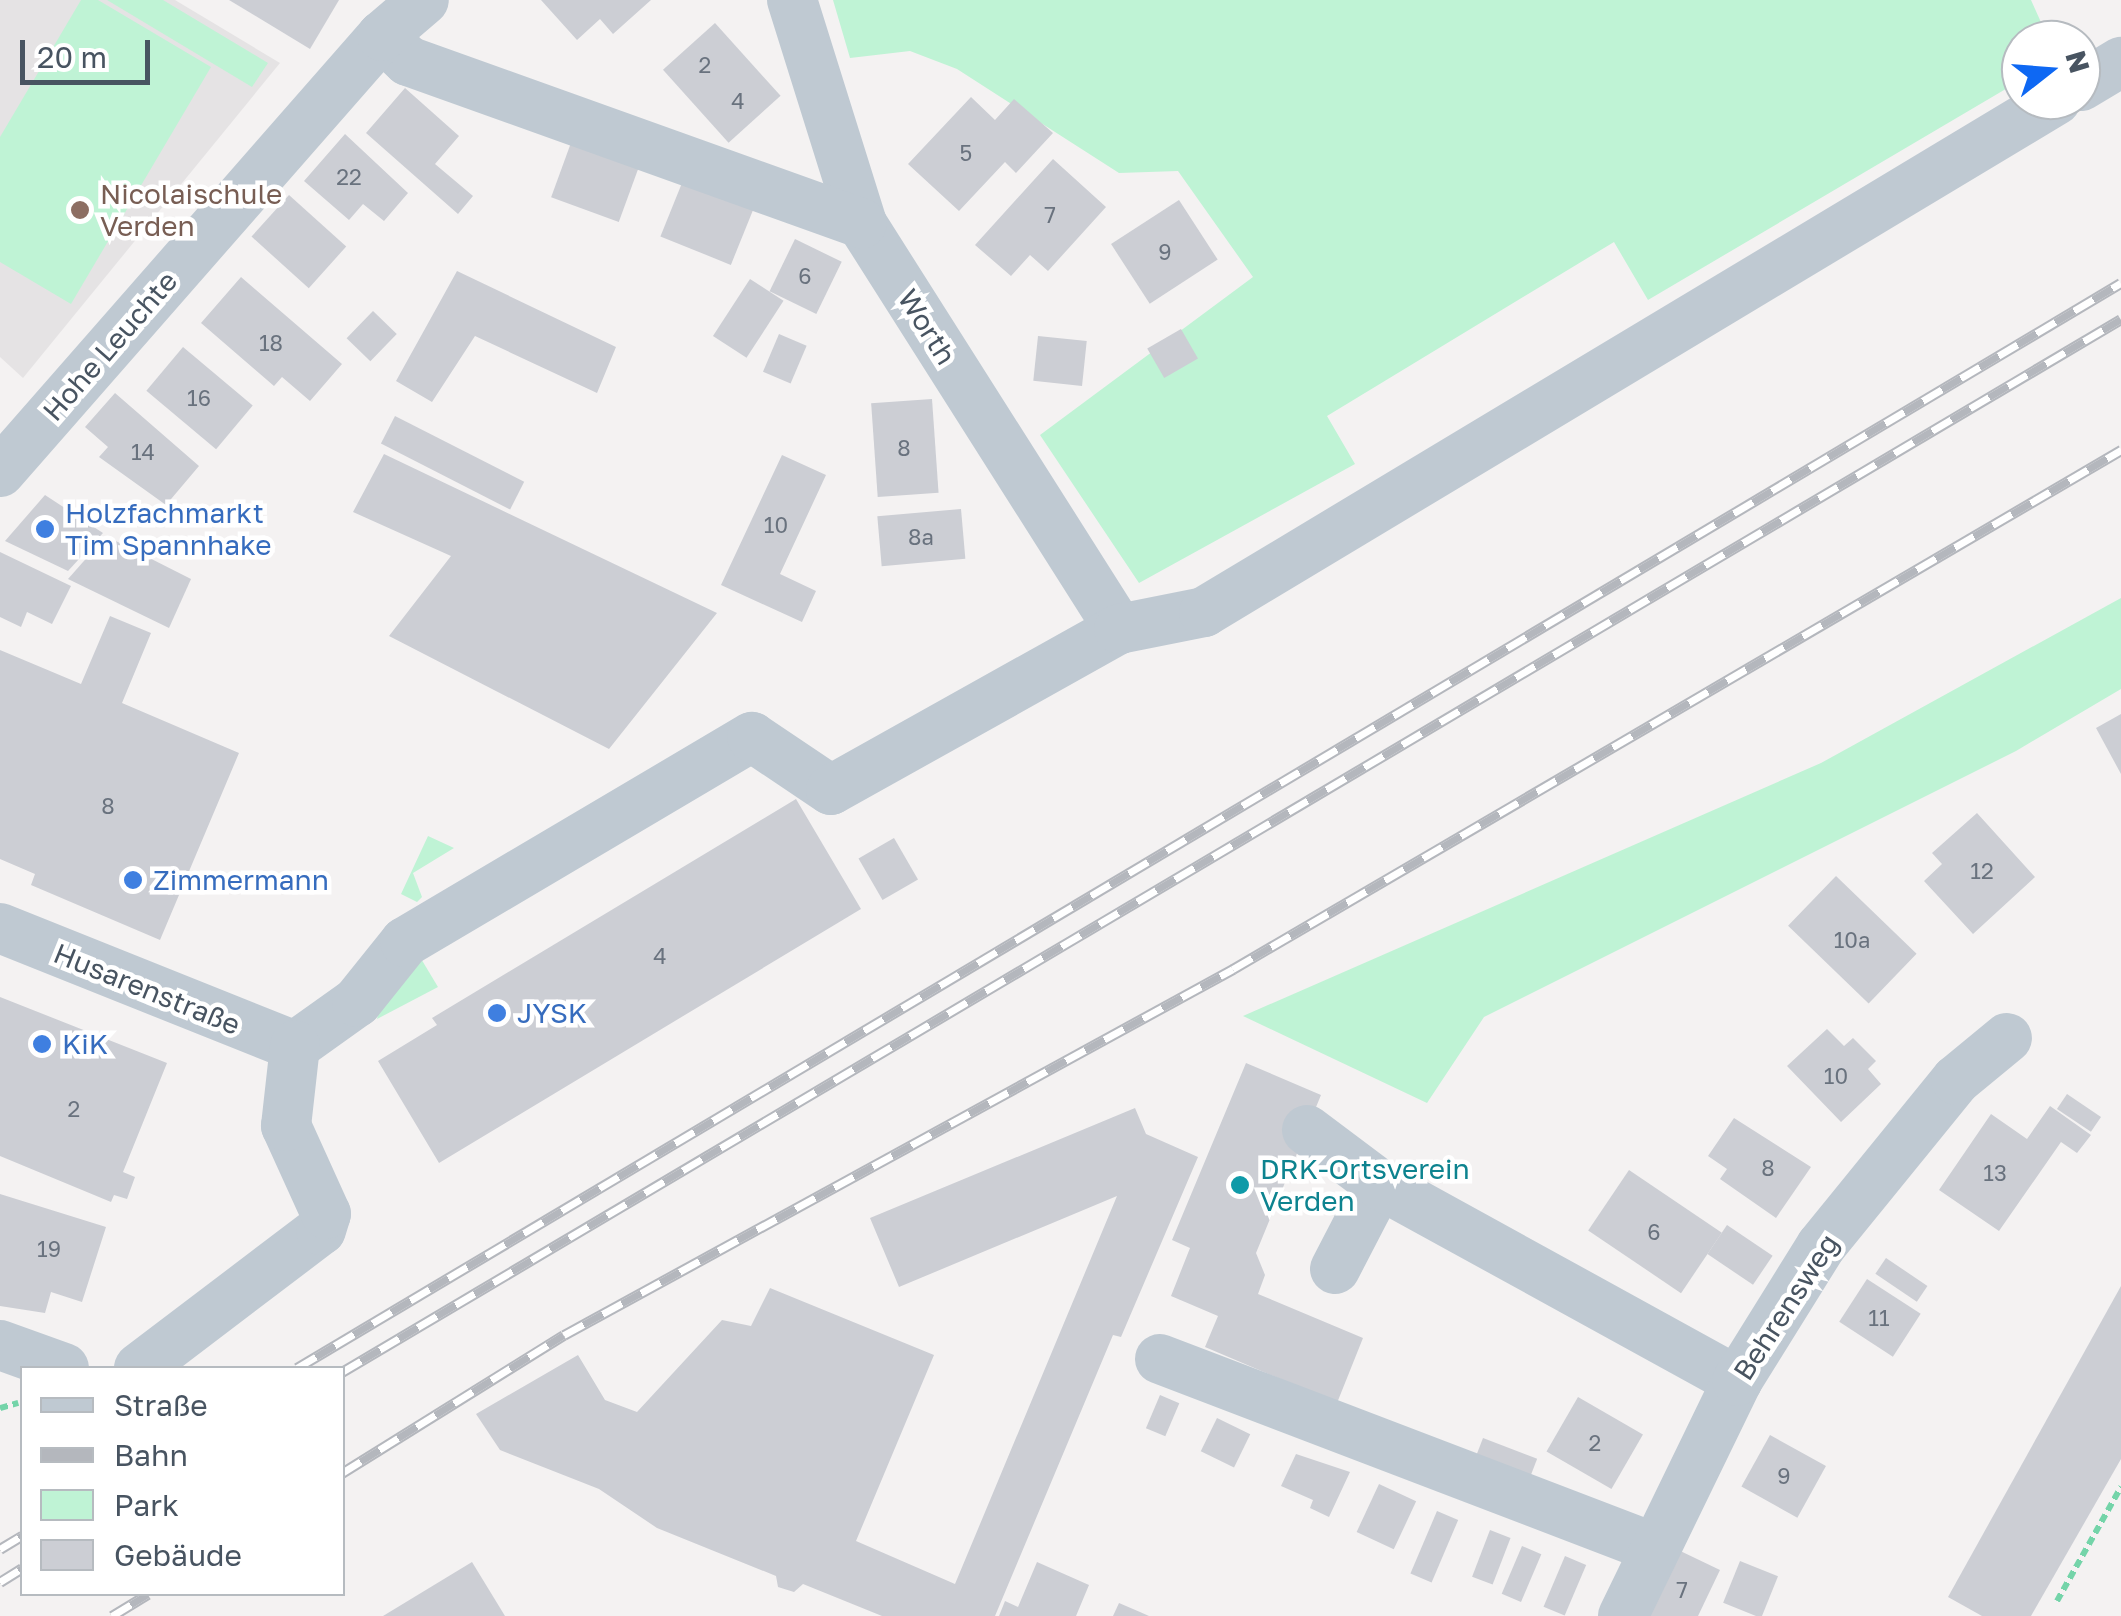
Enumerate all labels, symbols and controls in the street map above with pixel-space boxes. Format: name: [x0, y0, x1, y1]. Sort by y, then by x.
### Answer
scale bar: [25, 20, 155, 82]
north arrow: [2001, 20, 2101, 120]
text: 20 m: [37, 39, 107, 75]
text: N: [2059, 47, 2097, 77]
house number: 2: [699, 52, 711, 78]
house number: 4: [731, 88, 745, 114]
house number: 5: [960, 140, 972, 166]
house number: 22: [336, 164, 362, 190]
place label: Nicolaischule Verden: [100, 177, 282, 243]
marker: Nicolaischule Verden: [69, 199, 91, 221]
house number: 7: [1044, 202, 1056, 228]
house number: 9: [1158, 239, 1172, 265]
house number: 6: [798, 263, 812, 289]
street label: Hohe Leuchte: [36, 264, 184, 428]
street label: Worth: [891, 283, 963, 371]
house number: 18: [259, 330, 283, 356]
house number: 16: [187, 385, 211, 411]
house number: 8: [897, 435, 911, 461]
house number: 14: [131, 439, 155, 465]
place label: Holzfachmarkt Tim Spannhake: [65, 496, 272, 562]
house number: 10: [764, 512, 788, 538]
marker: Holzfachmarkt Tim Spannhake: [34, 518, 56, 540]
house number: 8a: [908, 524, 934, 550]
house number: 8: [101, 793, 115, 819]
house number: 12: [1970, 858, 1994, 884]
place label: Zimmermann: [153, 863, 329, 897]
marker: Zimmermann: [122, 869, 144, 891]
house number: 10a: [1834, 927, 1870, 953]
street label: Husarenstraße: [49, 936, 245, 1042]
house number: 4: [653, 943, 667, 969]
place label: JYSK: [517, 996, 587, 1030]
marker: JYSK: [486, 1002, 508, 1024]
place label: KiK: [62, 1027, 108, 1061]
marker: KiK: [31, 1033, 53, 1055]
house number: 10: [1824, 1063, 1848, 1089]
house number: 2: [68, 1096, 80, 1122]
place label: DRK-Ortsverein Verden: [1260, 1152, 1470, 1218]
house number: 8: [1761, 1155, 1775, 1181]
house number: 13: [1983, 1160, 2007, 1186]
marker: DRK-Ortsverein Verden: [1229, 1174, 1251, 1196]
house number: 6: [1647, 1219, 1661, 1245]
street label: Behrensweg: [1726, 1228, 1846, 1386]
house number: 19: [37, 1236, 61, 1262]
house number: 11: [1868, 1305, 1890, 1331]
legend: [20, 1366, 345, 1596]
text: Straße: [114, 1387, 208, 1423]
house number: 2: [1589, 1430, 1601, 1456]
text: Bahn: [114, 1437, 188, 1473]
house number: 9: [1777, 1463, 1791, 1489]
text: Park: [114, 1487, 179, 1523]
text: Gebäude: [114, 1537, 242, 1573]
house number: 7: [1676, 1577, 1688, 1603]

